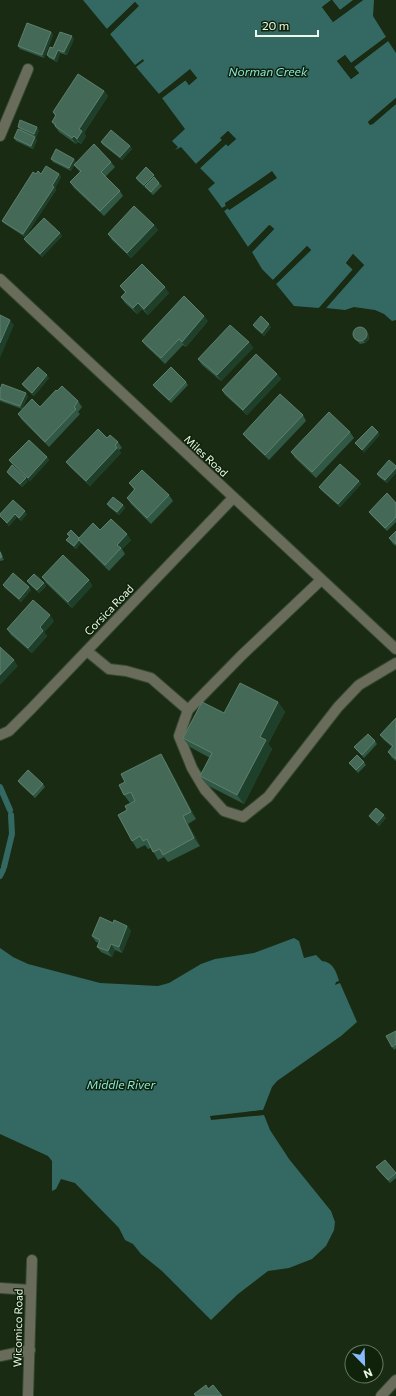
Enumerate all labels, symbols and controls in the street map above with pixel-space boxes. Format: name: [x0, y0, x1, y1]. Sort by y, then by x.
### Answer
scale bar: [256, 12, 318, 38]
text: 20 m: [262, 18, 289, 32]
water label: Norman Creek: [229, 64, 308, 78]
street label: Miles Road: [182, 432, 231, 479]
street label: Corsica Road: [81, 582, 136, 638]
water label: Middle River: [87, 1077, 156, 1091]
street label: Wicomico Road: [10, 1289, 25, 1367]
north arrow: [344, 1344, 384, 1384]
text: N: [362, 1366, 374, 1381]

